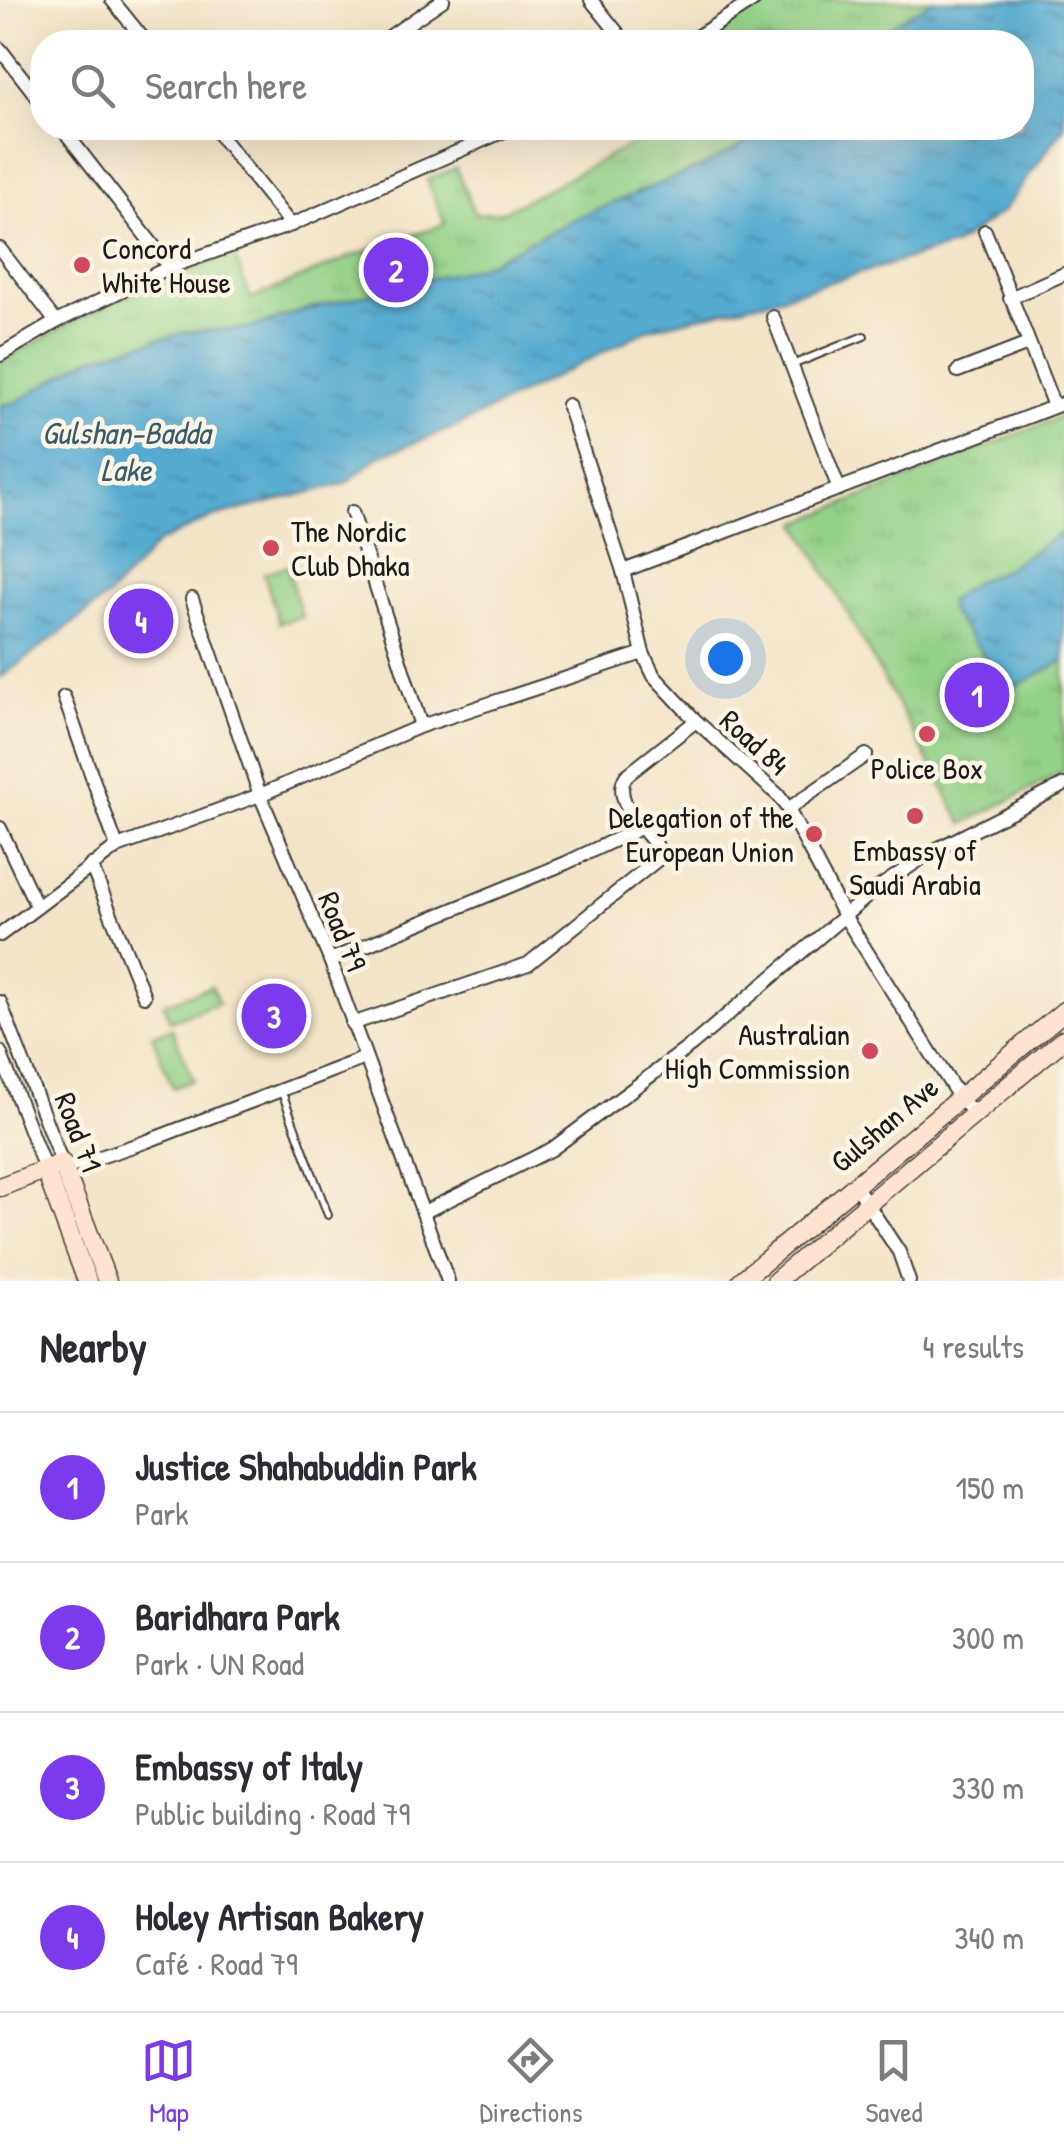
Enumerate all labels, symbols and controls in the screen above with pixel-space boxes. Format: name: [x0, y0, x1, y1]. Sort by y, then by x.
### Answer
search box: [30, 30, 1034, 140]
icon: search: [65, 58, 120, 113]
text: Search here: [145, 59, 307, 111]
place label: Concord White House: [102, 228, 231, 302]
pin: 2: [364, 232, 428, 308]
marker: Concord White House: [71, 254, 93, 276]
water label: Gulshan-Badda Lake: [42, 411, 214, 491]
place label: The Nordic Club Dhaka: [291, 511, 410, 585]
marker: The Nordic Club Dhaka: [260, 537, 282, 559]
pin: 4: [108, 584, 174, 658]
your location: [700, 633, 751, 684]
pin: 1: [944, 658, 1010, 732]
street label: Road 84: [712, 700, 798, 784]
marker: Police Box: [916, 723, 938, 745]
place label: Police Box: [871, 748, 983, 788]
place label: Delegation of the European Union: [609, 797, 794, 871]
marker: Embassy of Saudi Arabia: [904, 805, 926, 827]
marker: Delegation of the European Union: [803, 823, 825, 845]
place label: Embassy of Saudi Arabia: [849, 830, 981, 904]
street label: Road 79: [309, 886, 377, 976]
pin: 3: [242, 978, 306, 1054]
place label: Australian High Commission: [665, 1014, 850, 1088]
marker: Australian High Commission: [859, 1040, 881, 1062]
street label: Gulshan Ave: [822, 1067, 946, 1181]
street label: Road 71: [46, 1087, 112, 1177]
text: Nearby: [40, 1318, 147, 1375]
text: 4 results: [923, 1325, 1024, 1368]
text: Justice Shahabuddin Park: [135, 1440, 477, 1492]
text: 1: [67, 1466, 78, 1509]
text: 150 m: [955, 1466, 1024, 1509]
text: Park: [135, 1492, 189, 1535]
text: Baridhara Park: [135, 1590, 340, 1642]
text: 2: [65, 1616, 80, 1659]
text: 300 m: [952, 1616, 1024, 1659]
text: Park · UN Road: [135, 1642, 304, 1685]
text: Embassy of Italy: [135, 1740, 363, 1792]
text: 3: [65, 1766, 80, 1809]
text: 330 m: [952, 1766, 1024, 1809]
text: Public building · Road 79: [135, 1792, 410, 1835]
text: Holey Artisan Bakery: [135, 1890, 424, 1942]
text: 4: [66, 1916, 79, 1959]
text: 340 m: [954, 1916, 1024, 1959]
text: Café · Road 79: [135, 1942, 298, 1985]
tab: Map: [141, 2033, 196, 2131]
tab: Directions: [479, 2033, 582, 2131]
tab: Saved: [865, 2033, 923, 2131]

